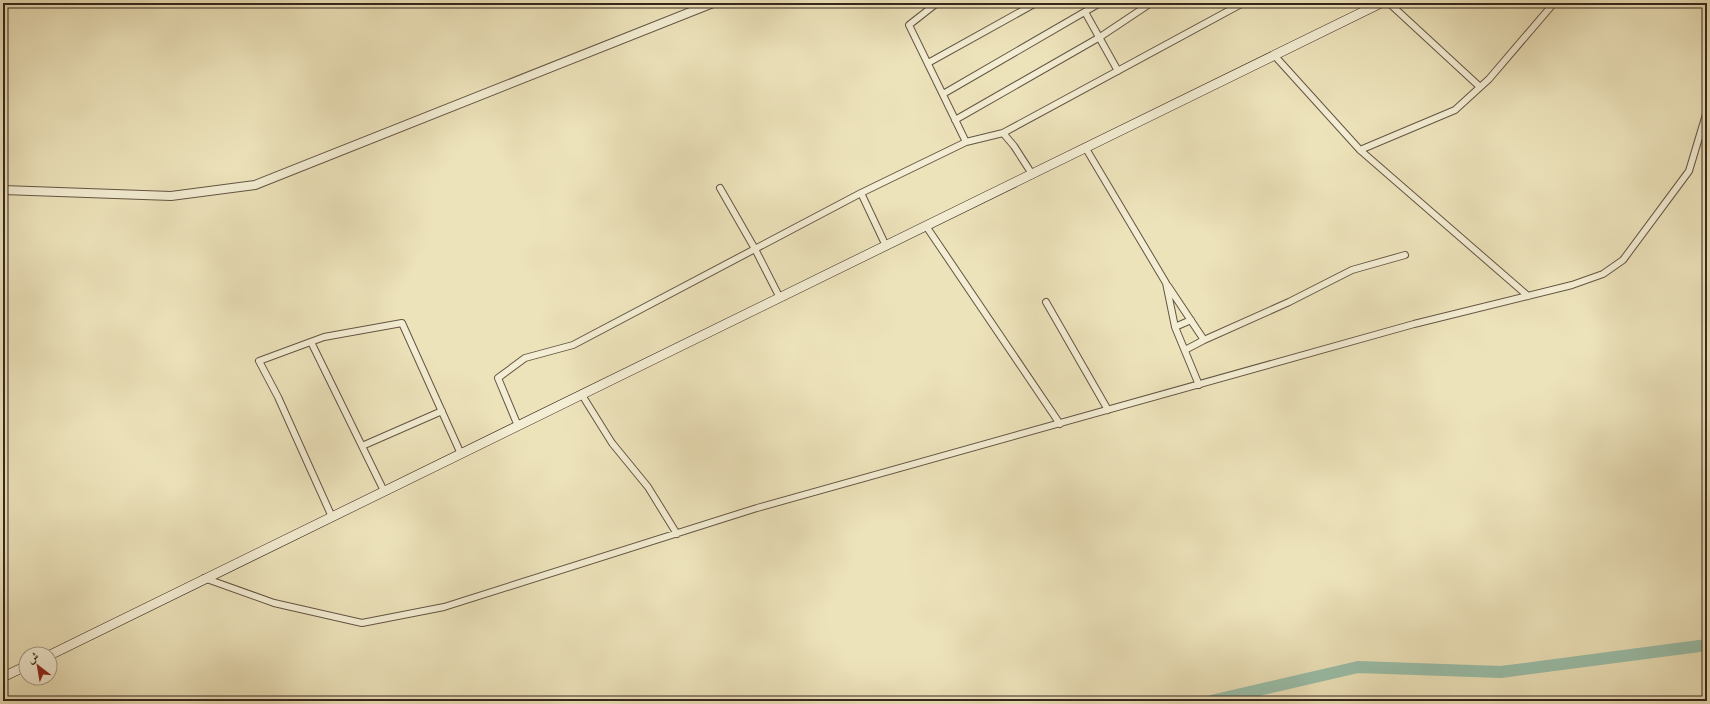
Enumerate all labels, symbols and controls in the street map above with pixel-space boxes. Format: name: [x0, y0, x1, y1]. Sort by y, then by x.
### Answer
north arrow: [18, 646, 58, 686]
text: ش: [25, 649, 42, 667]

